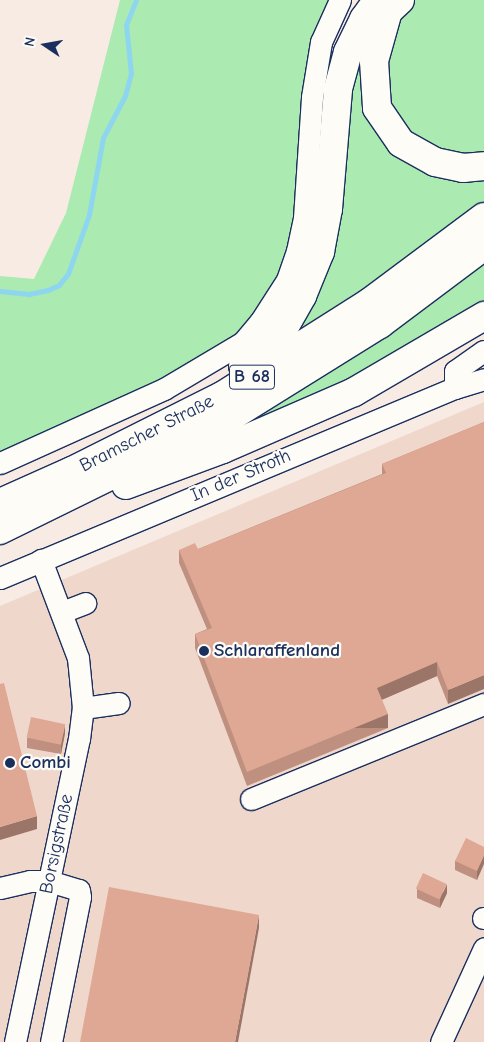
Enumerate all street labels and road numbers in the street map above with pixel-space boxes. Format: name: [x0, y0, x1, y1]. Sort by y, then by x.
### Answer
road number: B 68: [228, 362, 276, 392]
street label: Bramscher Straße: [76, 390, 218, 478]
street label: In der Stroth: [188, 445, 294, 507]
street label: Borsigstraße: [35, 792, 79, 896]

